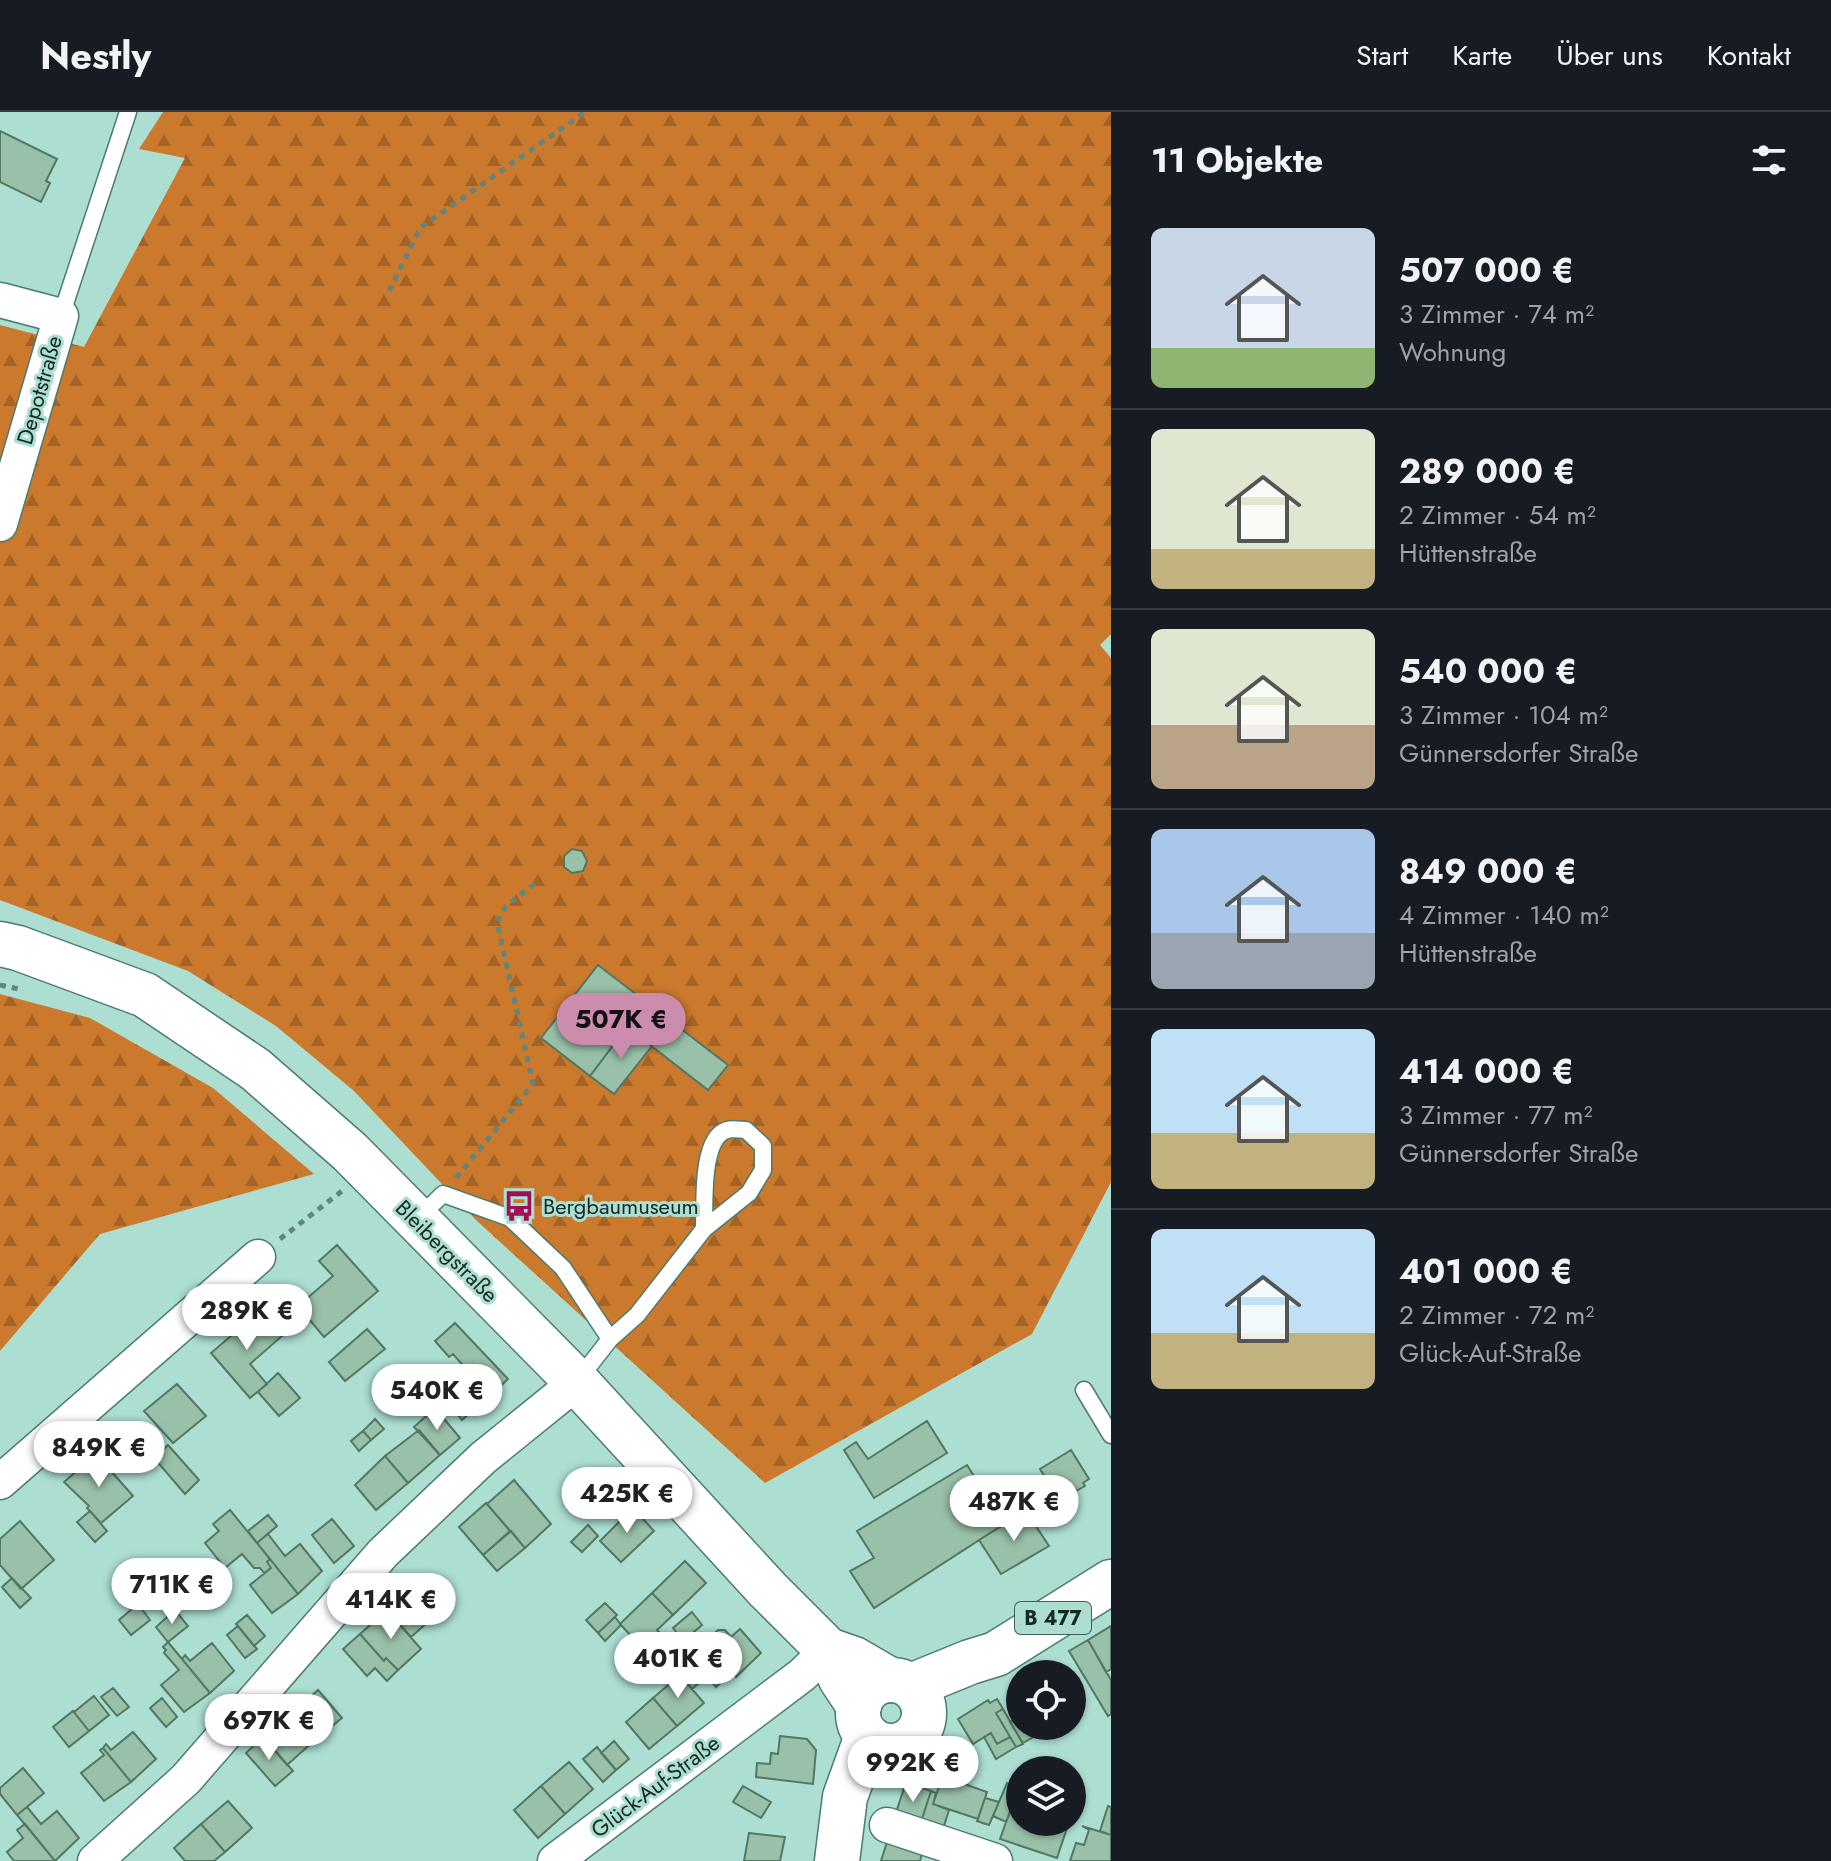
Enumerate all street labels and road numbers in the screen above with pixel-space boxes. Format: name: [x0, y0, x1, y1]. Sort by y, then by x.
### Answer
street label: Depotstraße: [8, 332, 70, 448]
street label: Bleibergstraße: [388, 1192, 506, 1310]
road number: B 477: [1015, 1602, 1091, 1634]
street label: Glück-Auf-Straße: [584, 1727, 726, 1845]

